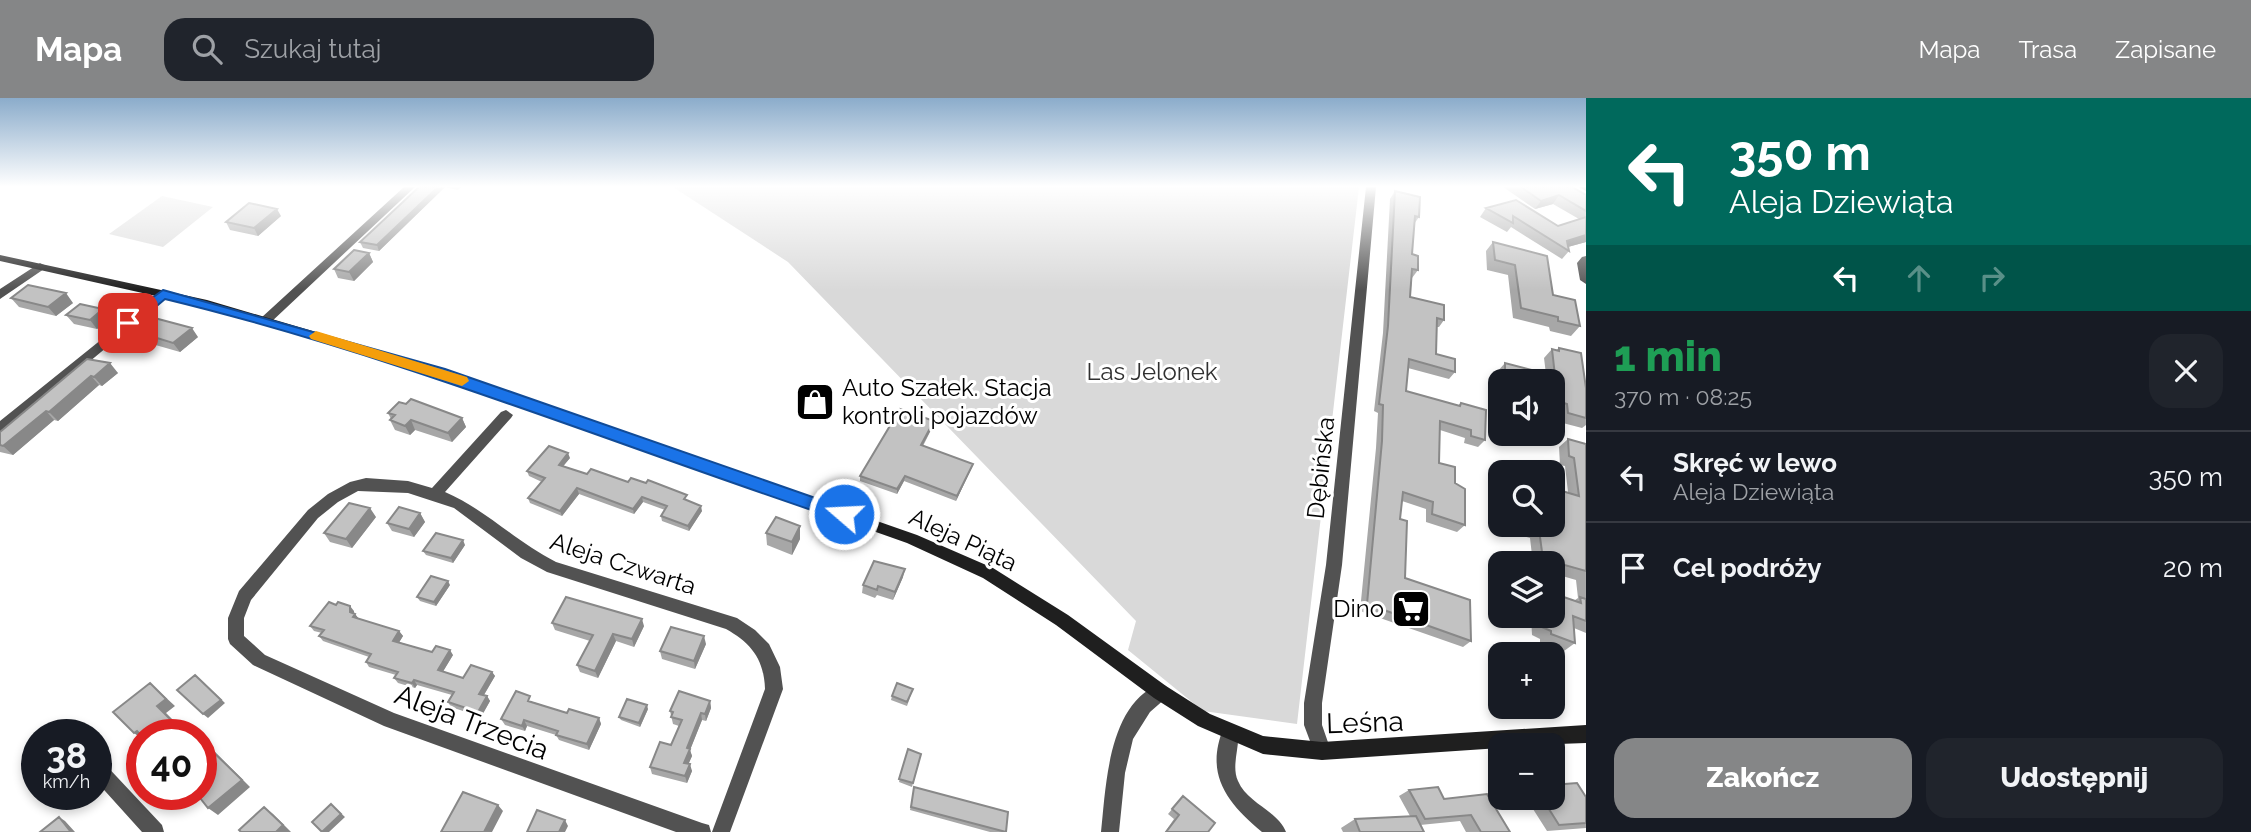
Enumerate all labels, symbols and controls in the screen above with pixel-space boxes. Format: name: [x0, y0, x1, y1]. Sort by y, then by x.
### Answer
search box: [164, 18, 654, 81]
text: Mapa: [35, 30, 122, 69]
icon: search: [188, 30, 226, 68]
text: Szukaj tutaj: [244, 34, 381, 64]
text: Mapa: [1919, 35, 1980, 64]
text: Trasa: [2018, 35, 2077, 64]
text: Zapisane: [2115, 35, 2216, 64]
text: 350 m: [1729, 124, 1871, 181]
icon: left: [1614, 126, 1705, 217]
text: Aleja Dziewiąta: [1729, 183, 1953, 220]
icon: left: [1827, 259, 1865, 297]
icon: ahead: [1900, 259, 1938, 297]
icon: right: [1973, 259, 2011, 297]
pin: [98, 293, 158, 353]
icon: arrive: [109, 304, 147, 342]
text: 1 min: [1614, 332, 1722, 381]
button: close: [2149, 334, 2223, 408]
park label: Las Jelonek: [1086, 357, 1218, 386]
map controls: [1488, 369, 1565, 810]
button: sound: [1488, 369, 1565, 446]
place label: Auto Szałek. Stacja kontroli pojazdów: [842, 373, 1052, 430]
shop icon: Auto Szałek. Stacja kontroli pojazdów: [794, 381, 836, 423]
text: 370 m · 08:25: [1614, 383, 1752, 410]
street label: Dębińska: [1301, 415, 1340, 520]
text: Skręć w lewo: [1673, 448, 1837, 478]
icon: left: [1614, 458, 1652, 496]
button: search: [1488, 460, 1565, 537]
text: 350 m: [2149, 462, 2223, 492]
position arrow: [807, 477, 881, 551]
text: Aleja Dziewiąta: [1673, 478, 1834, 505]
street label: Aleja Piąta: [905, 502, 1022, 577]
street label: Aleja Czwarta: [547, 526, 700, 601]
icon: arrive: [1614, 549, 1652, 587]
button: layers: [1488, 551, 1565, 628]
text: Cel podróży: [1673, 553, 1822, 583]
text: 20 m: [2163, 553, 2223, 583]
supermarket icon: Dino: [1390, 588, 1432, 630]
place label: Dino: [1333, 594, 1384, 623]
button: +: [1488, 642, 1565, 719]
street label: Aleja Trzecia: [390, 678, 553, 767]
street label: Leśna: [1326, 705, 1404, 740]
speed limit sign: 40: [126, 719, 217, 810]
button: −: [1488, 733, 1565, 810]
text: 38: [46, 735, 87, 776]
button: Zakończ: [1614, 738, 1912, 818]
button: Udostępnij: [1926, 738, 2223, 818]
text: km/h: [43, 771, 90, 792]

